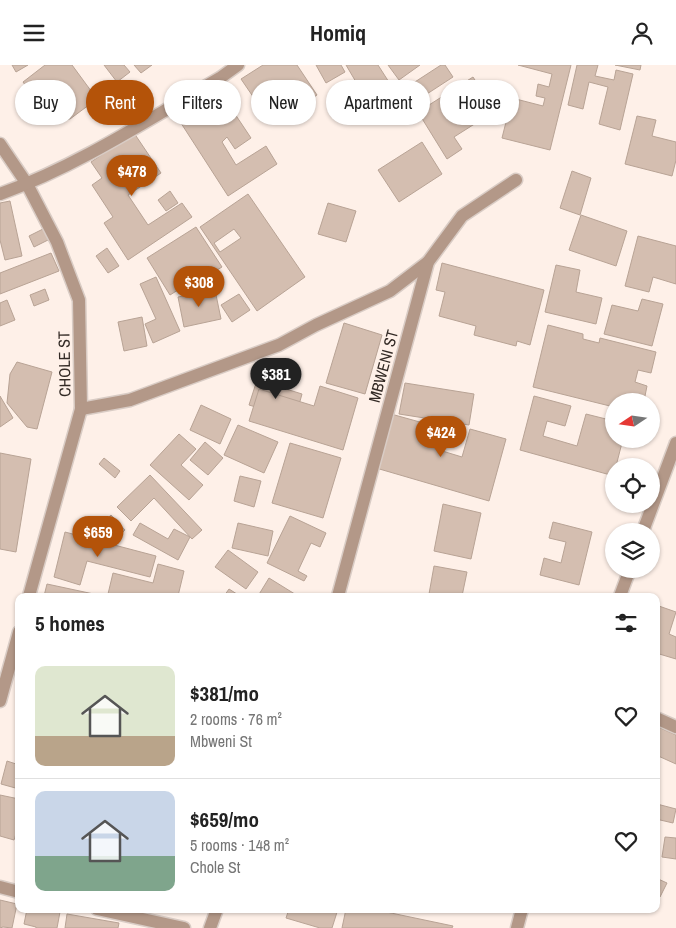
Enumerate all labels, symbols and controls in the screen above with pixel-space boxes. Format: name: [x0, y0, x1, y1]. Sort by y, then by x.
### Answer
text: Homiq: [310, 18, 366, 48]
icon: menu: [20, 19, 48, 47]
icon: person: [628, 19, 656, 47]
chip: Buy: [15, 80, 76, 125]
chip: Rent: [86, 80, 154, 125]
chip: Filters: [164, 80, 241, 125]
chip: New: [251, 80, 316, 125]
chip: Apartment: [326, 80, 430, 125]
chip: House: [440, 80, 519, 125]
pin: $478: [102, 155, 162, 197]
text: $478: [117, 160, 147, 182]
pin: $308: [169, 265, 229, 308]
text: $308: [184, 271, 214, 293]
street label: MBWENI ST: [363, 327, 403, 405]
street label: CHOLE ST: [52, 331, 76, 397]
pin: $381: [246, 357, 306, 400]
text: $381: [261, 363, 291, 385]
north arrow: [605, 393, 660, 447]
map controls: [605, 393, 660, 578]
pin: $424: [411, 415, 471, 458]
text: $424: [426, 421, 456, 443]
button: locate: [605, 458, 660, 513]
pin: $659: [68, 515, 128, 558]
text: $659: [83, 521, 113, 543]
button: layers: [605, 523, 660, 578]
text: 5 homes: [35, 609, 105, 638]
icon: filters: [612, 609, 640, 637]
text: $381/mo: [190, 679, 259, 708]
icon: home: [75, 686, 135, 746]
icon: heart: [612, 702, 640, 730]
text: 2 rooms · 76 m²: [190, 708, 282, 730]
text: Mbweni St: [190, 730, 252, 752]
text: $659/mo: [190, 805, 259, 834]
icon: home: [75, 811, 135, 871]
icon: heart: [612, 827, 640, 855]
text: 5 rooms · 148 m²: [190, 834, 289, 856]
text: Chole St: [190, 856, 240, 878]

